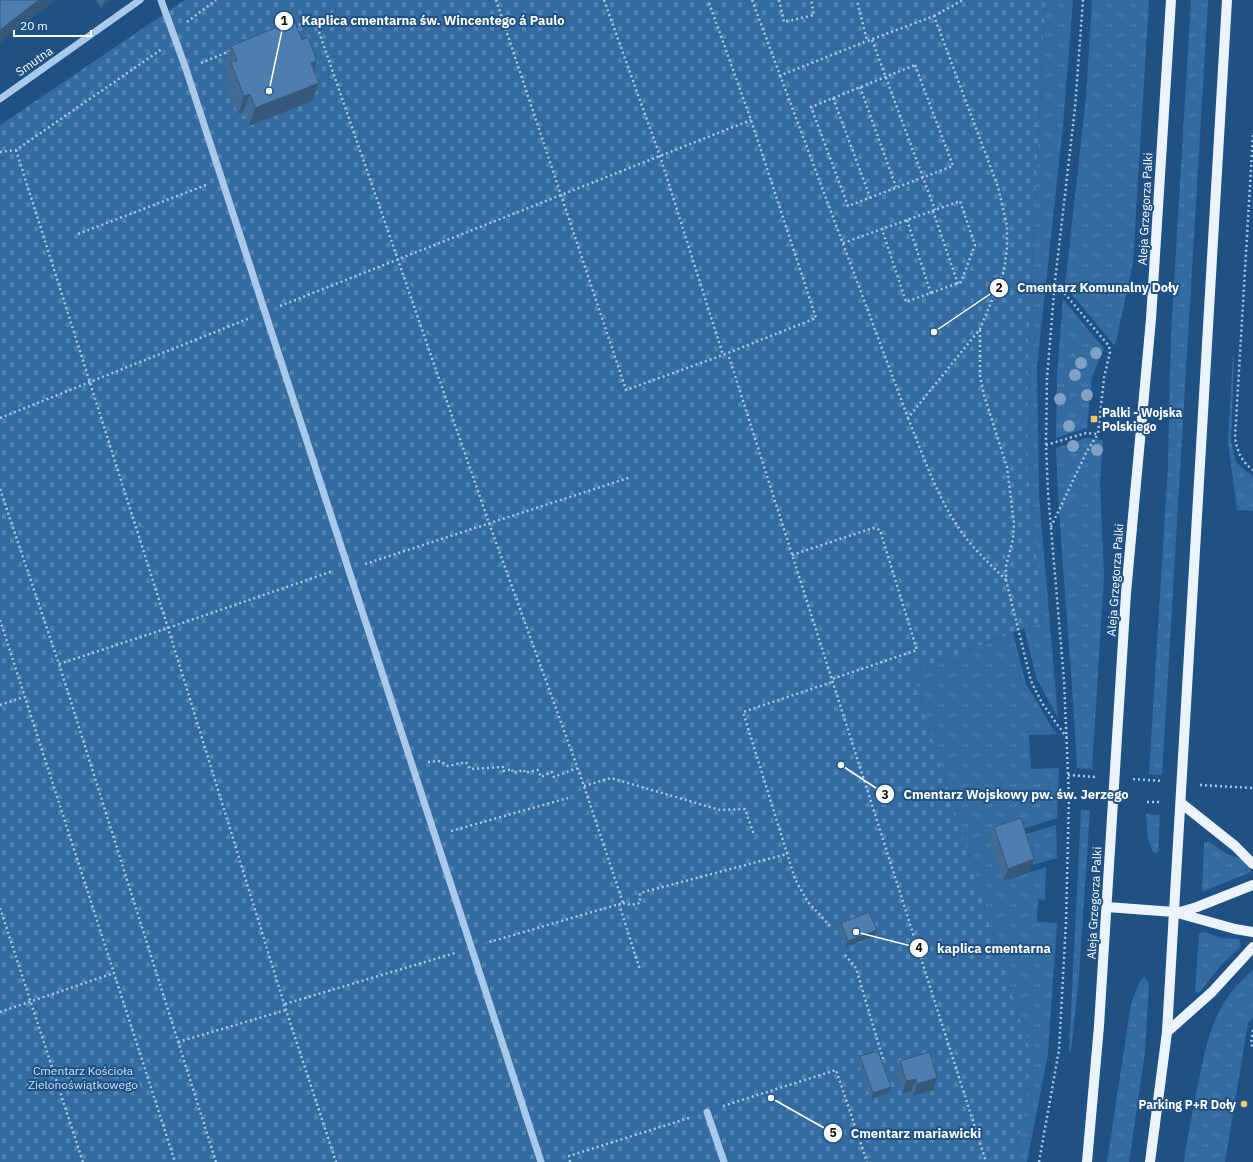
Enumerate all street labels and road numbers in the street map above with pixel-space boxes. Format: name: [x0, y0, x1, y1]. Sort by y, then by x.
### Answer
street label: Smutna: [13, 43, 56, 79]
street label: Aleja Grzegorza Palki: [1135, 152, 1155, 266]
street label: Aleja Grzegorza Palki: [1104, 523, 1126, 637]
street label: Aleja Grzegorza Palki: [1084, 846, 1104, 960]

